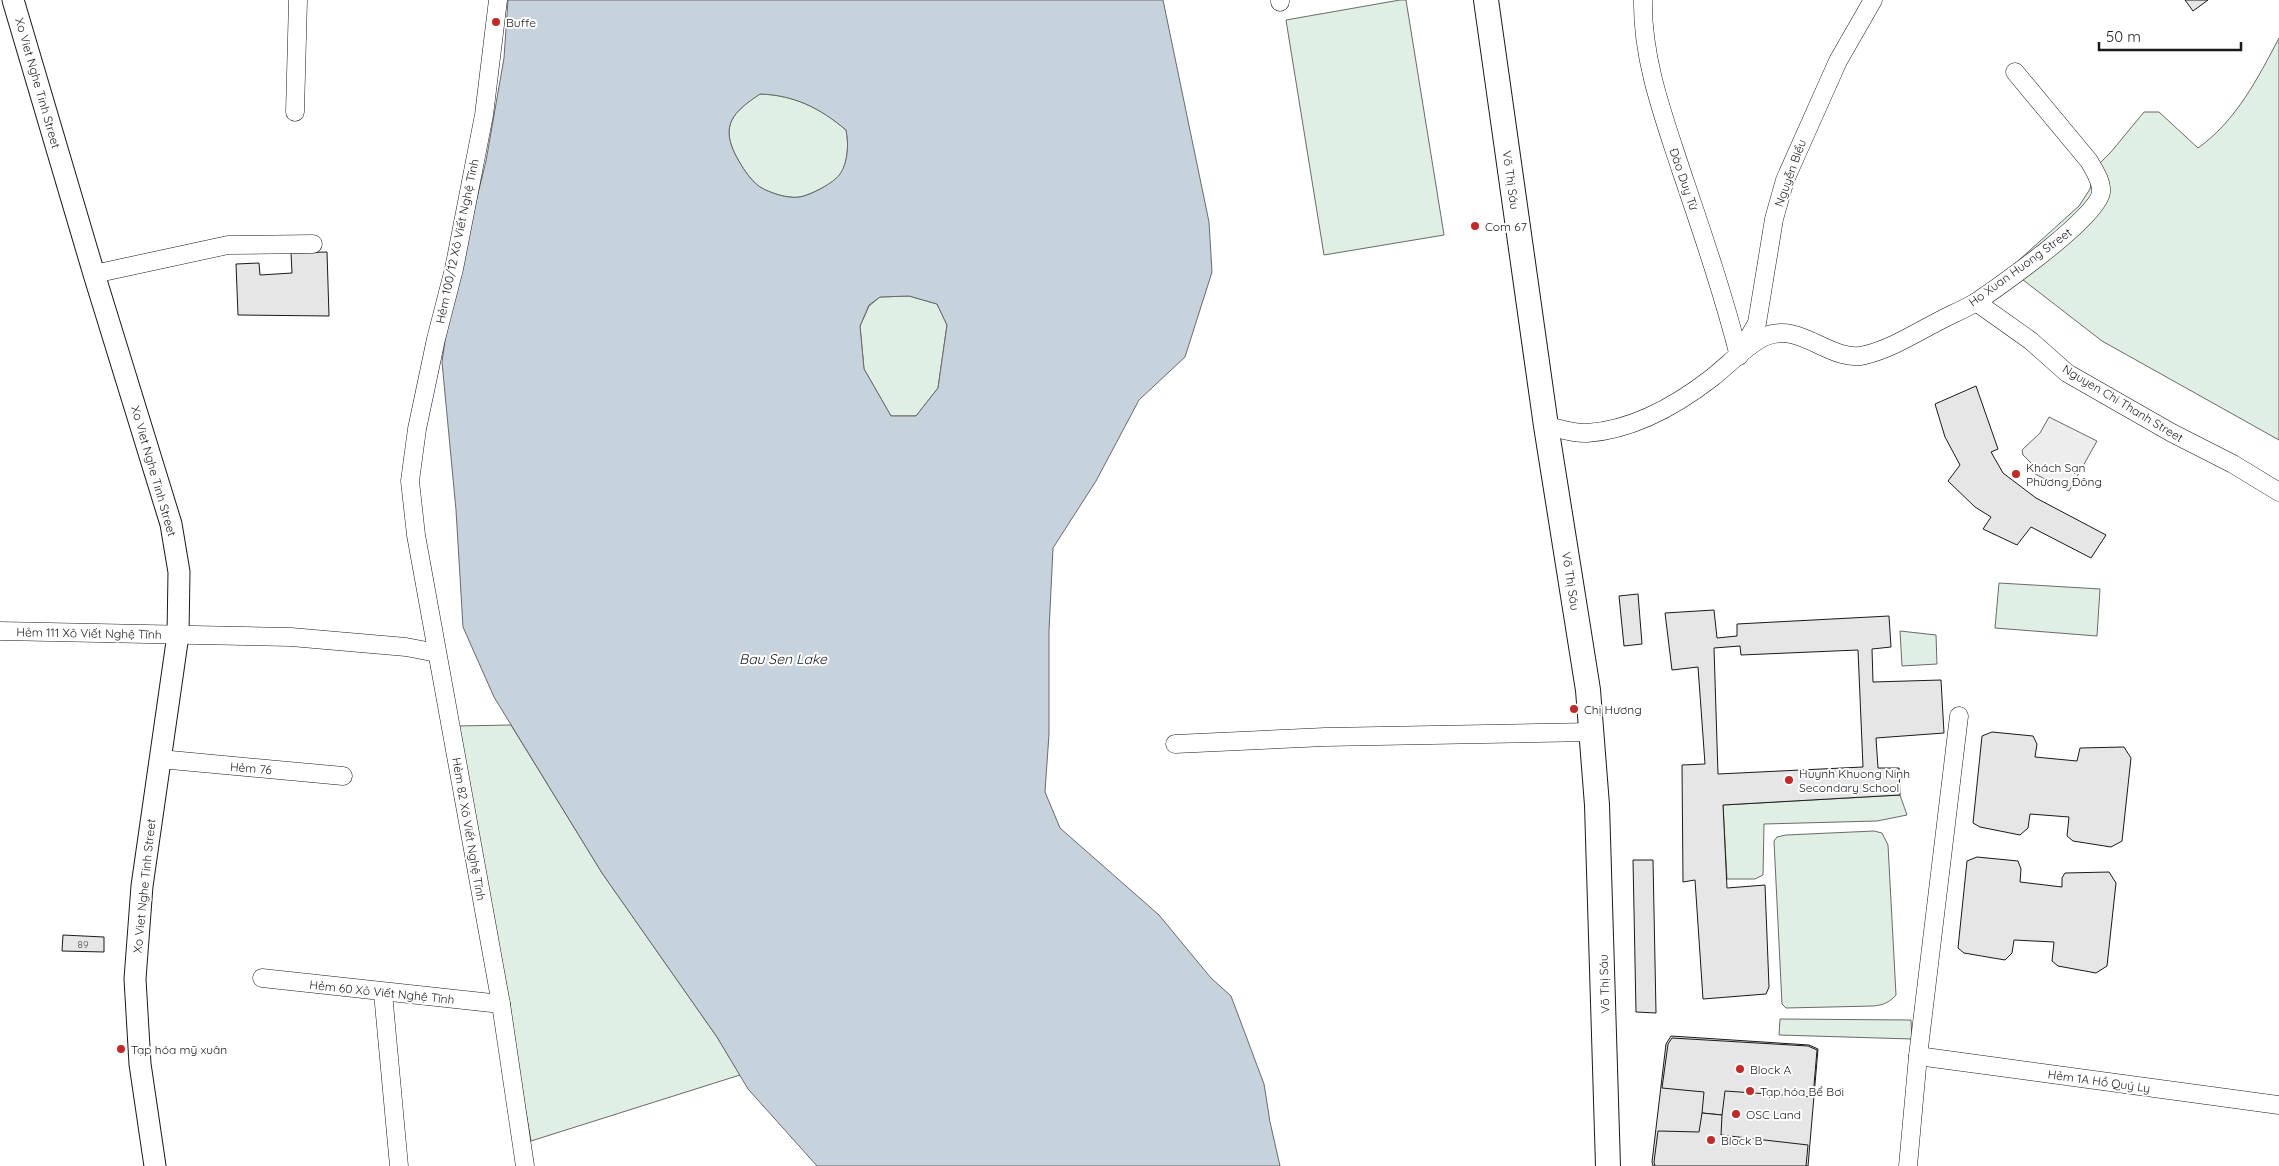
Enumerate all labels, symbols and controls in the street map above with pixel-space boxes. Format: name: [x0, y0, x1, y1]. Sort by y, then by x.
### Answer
place label: Buffe: [506, 15, 536, 30]
street label: Xo Viet Nghe Tinh Street: [12, 16, 64, 150]
marker: Buffe: [490, 16, 502, 28]
scale bar: [2099, 20, 2242, 52]
text: 50 m: [2106, 27, 2141, 46]
street label: Nguyễn Biểu: [1771, 137, 1809, 209]
street label: Đào Duy Từ: [1666, 146, 1702, 213]
street label: Võ Thị Sáu: [1499, 150, 1523, 210]
street label: Hẻm 100/12 Xô Viết Nghệ Tĩnh: [432, 157, 482, 325]
place label: Com 67: [1485, 219, 1527, 234]
marker: Com 67: [1469, 220, 1481, 232]
street label: Ho Xuan Huong Street: [1965, 225, 2075, 309]
street label: Nguyen Chi Thanh Street: [2060, 361, 2186, 445]
street label: Xo Viet Nghe Tinh Street: [128, 404, 180, 538]
place label: Khách Sạn Phương Đông: [2026, 460, 2102, 489]
marker: Khách Sạn Phương Đông: [2010, 468, 2022, 480]
street label: Võ Thị Sáu: [1559, 551, 1583, 611]
street label: Hẻm 111 Xô Viết Nghệ Tĩnh: [16, 624, 162, 642]
water label: Bau Sen Lake: [739, 650, 828, 668]
place label: Chị Hương: [1584, 702, 1642, 717]
marker: Chị Hương: [1568, 703, 1580, 715]
street label: Hẻm 82 Xô Viết Nghệ Tĩnh: [449, 756, 489, 902]
street label: Hẻm 76: [229, 759, 273, 777]
place label: Huynh Khuong Ninh Secondary School: [1799, 766, 1910, 795]
marker: Huynh Khuong Ninh Secondary School: [1783, 774, 1795, 786]
street label: Xo Viet Nghe Tinh Street: [129, 818, 159, 954]
house number: 89: [78, 938, 89, 951]
street label: Võ Thị Sáu: [1595, 954, 1613, 1014]
street label: Hẻm 60 Xô Viết Nghệ Tĩnh: [309, 977, 455, 1007]
place label: Tạp hóa mỹ xuân: [131, 1042, 227, 1057]
marker: Tạp hóa mỹ xuân: [115, 1043, 127, 1055]
place label: Block A: [1750, 1062, 1792, 1077]
marker: Block A: [1734, 1063, 1746, 1075]
street label: Hẻm 1A Hồ Quý Ly: [2047, 1066, 2151, 1096]
place label: Tạp hóa Bể Bơi: [1760, 1084, 1844, 1099]
marker: Tạp hóa Bể Bơi: [1744, 1085, 1756, 1097]
place label: OSC Land: [1746, 1107, 1801, 1122]
marker: OSC Land: [1730, 1108, 1742, 1120]
place label: Block B: [1721, 1133, 1763, 1148]
marker: Block B: [1705, 1134, 1717, 1146]

